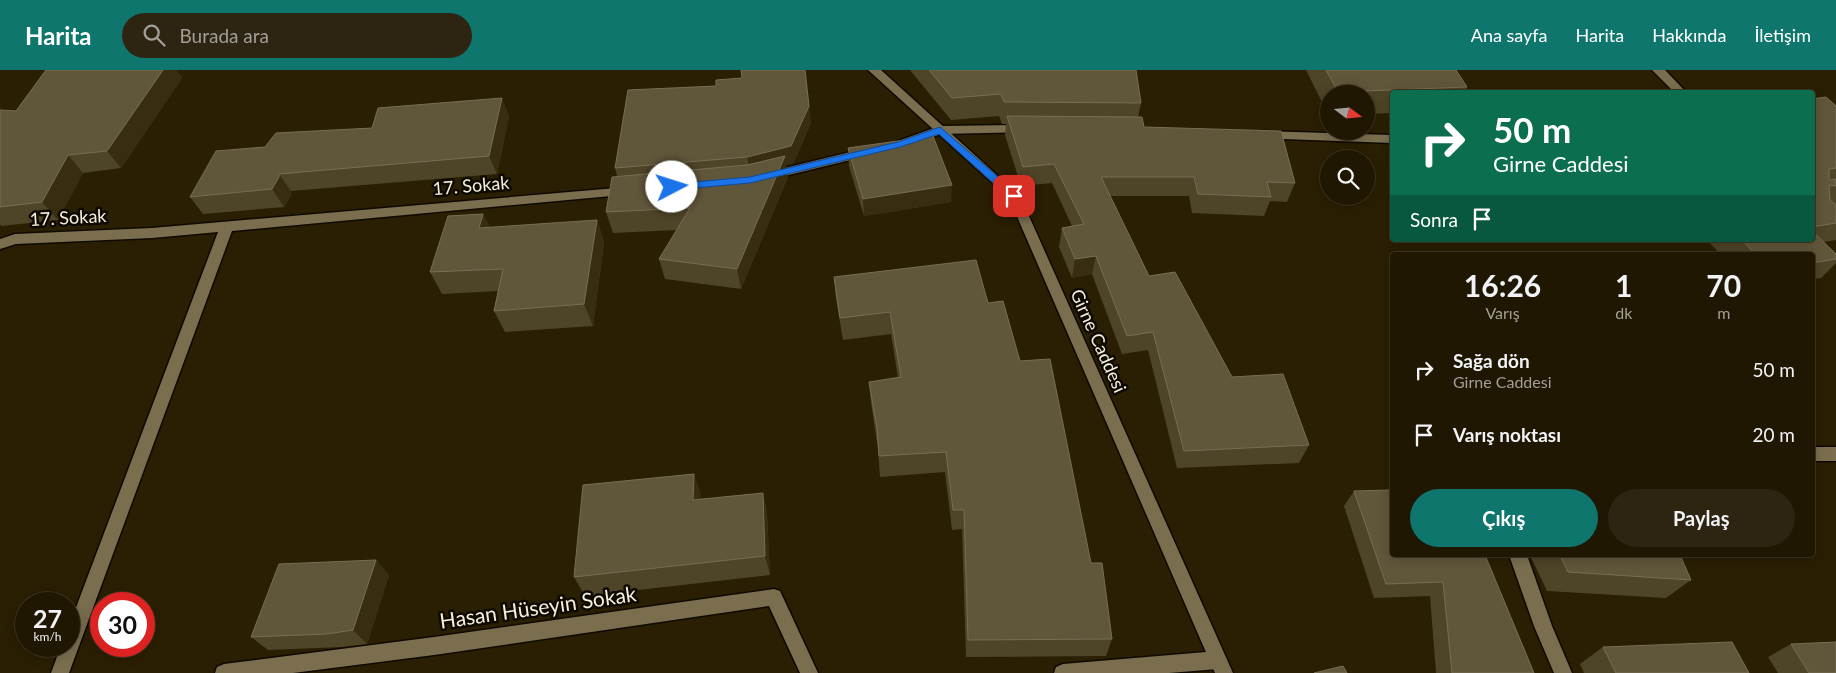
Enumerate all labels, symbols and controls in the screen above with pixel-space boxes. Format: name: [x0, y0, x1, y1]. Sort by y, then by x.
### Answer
search box: [122, 13, 472, 58]
text: Harita: [25, 21, 92, 50]
icon: search: [140, 21, 168, 49]
text: Burada ara: [180, 24, 269, 47]
text: Ana sayfa: [1471, 24, 1548, 46]
text: Harita: [1576, 24, 1624, 46]
text: Hakkında: [1652, 24, 1726, 46]
text: İletişim: [1754, 24, 1811, 46]
north arrow: [1320, 85, 1375, 140]
map controls: [1320, 85, 1375, 205]
text: 50 m: [1493, 108, 1571, 150]
icon: right: [1410, 110, 1475, 175]
button: search: [1320, 150, 1375, 205]
text: Girne Caddesi: [1493, 150, 1629, 177]
position arrow: [645, 160, 697, 212]
street label: 17. Sokak: [432, 171, 511, 199]
pin: [993, 175, 1035, 217]
icon: arrive: [1000, 182, 1028, 210]
street label: 17. Sokak: [29, 204, 108, 230]
icon: arrive: [1468, 205, 1496, 233]
text: Sonra: [1410, 208, 1458, 231]
text: 16:26: [1464, 267, 1541, 303]
text: 1: [1615, 267, 1632, 303]
text: 70: [1706, 267, 1741, 303]
street label: Girne Caddesi: [1066, 285, 1132, 396]
text: Varış: [1485, 303, 1520, 322]
text: dk: [1615, 303, 1632, 322]
text: m: [1717, 303, 1730, 322]
text: Sağa dön: [1453, 349, 1530, 372]
icon: right: [1410, 356, 1438, 384]
text: 50 m: [1752, 358, 1795, 381]
text: Girne Caddesi: [1453, 372, 1552, 391]
icon: arrive: [1410, 421, 1438, 449]
text: Varış noktası: [1453, 423, 1561, 446]
text: 20 m: [1752, 423, 1795, 446]
button: Çıkış: [1410, 489, 1598, 547]
button: Paylaş: [1608, 489, 1795, 547]
street label: Hasan Hüseyin Sokak: [438, 580, 638, 633]
speed limit sign: 30: [90, 592, 155, 657]
text: 27: [33, 603, 62, 633]
text: km/h: [33, 629, 62, 644]

